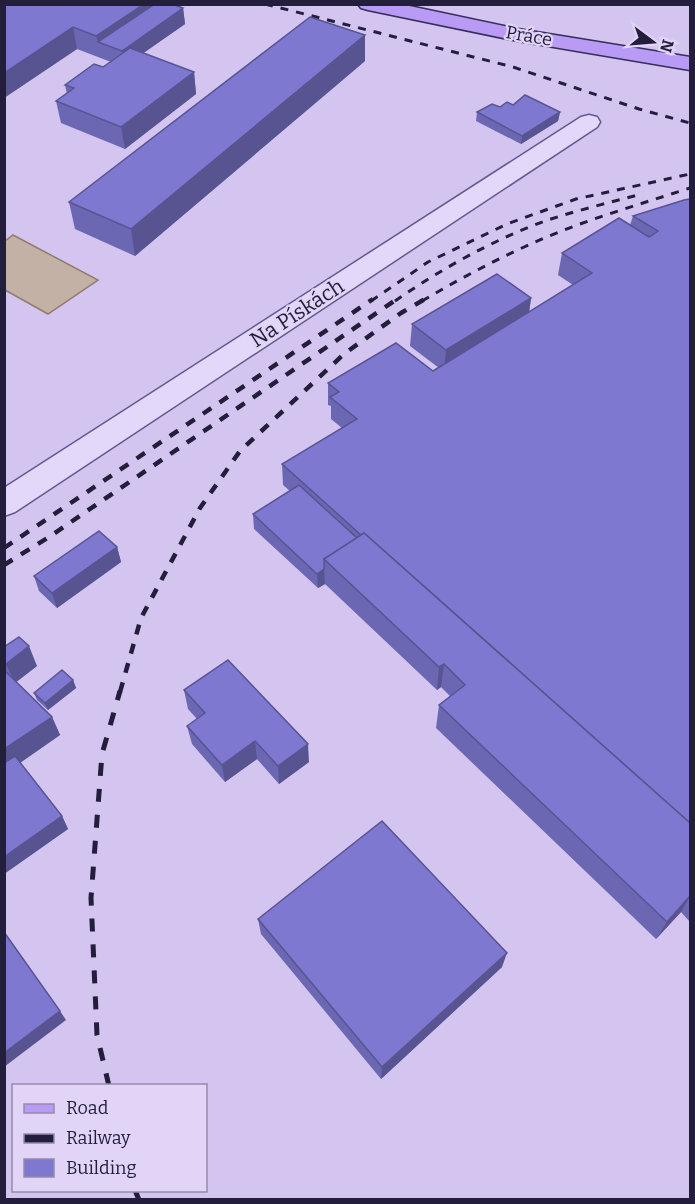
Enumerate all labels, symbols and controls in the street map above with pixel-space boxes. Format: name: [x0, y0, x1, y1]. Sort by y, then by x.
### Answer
north arrow: [623, 12, 683, 72]
street label: Práce: [504, 21, 554, 51]
text: N: [656, 37, 678, 55]
street label: Na Pískách: [245, 273, 349, 353]
legend: [12, 1084, 207, 1192]
text: Road: [66, 1097, 109, 1119]
text: Railway: [66, 1127, 131, 1149]
text: Building: [66, 1157, 137, 1179]

